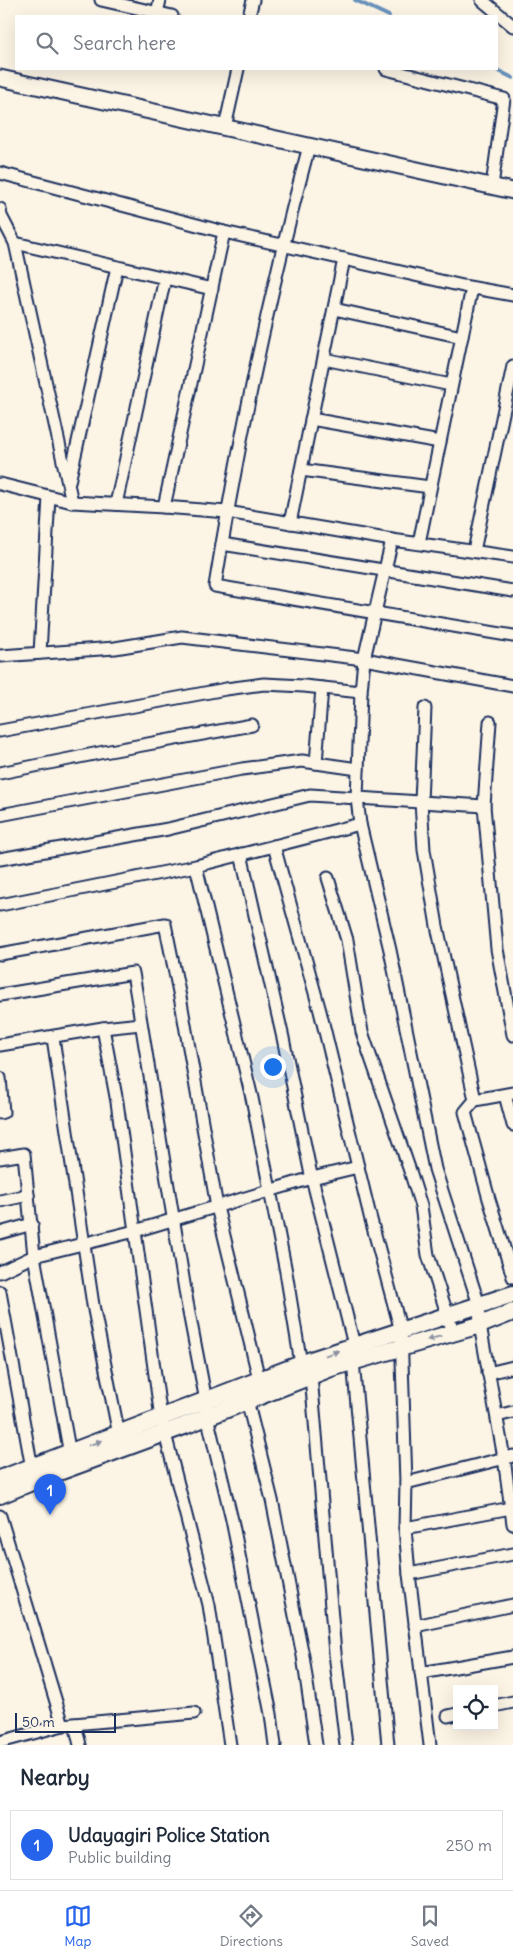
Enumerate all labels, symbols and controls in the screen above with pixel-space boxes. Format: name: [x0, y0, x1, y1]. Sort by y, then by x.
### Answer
search box: [15, 15, 498, 70]
icon: search: [33, 29, 61, 57]
text: Search here: [73, 31, 176, 55]
your location: [260, 1054, 286, 1080]
one-way arrow: [426, 1334, 441, 1342]
one-way arrow: [325, 1349, 340, 1357]
one-way arrow: [87, 1439, 102, 1446]
pin: 1: [34, 1474, 66, 1515]
map controls: [453, 1685, 498, 1730]
button: locate: [453, 1685, 498, 1730]
scale bar: [15, 1710, 116, 1733]
text: 50 m: [22, 1713, 55, 1731]
text: Nearby: [20, 1764, 90, 1791]
text: Udayagiri Police Station: [68, 1823, 270, 1847]
text: 1: [34, 1835, 40, 1855]
text: 250 m: [446, 1835, 492, 1855]
text: Public building: [68, 1847, 171, 1867]
tab: Map: [64, 1902, 92, 1950]
tab: Directions: [220, 1902, 283, 1950]
tab: Saved: [411, 1902, 449, 1950]

